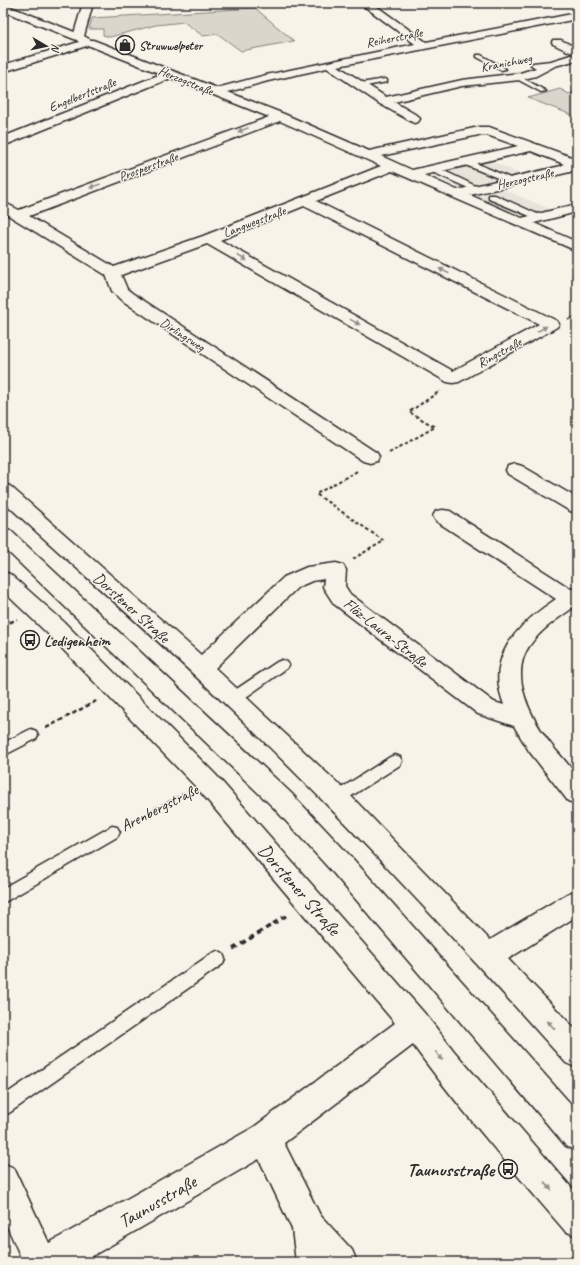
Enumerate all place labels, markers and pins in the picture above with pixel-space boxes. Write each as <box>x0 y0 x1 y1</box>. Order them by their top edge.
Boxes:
shop icon: Struwwelpeter <box>114 34 136 56</box>
place label: Struwwelpeter <box>139 38 203 54</box>
bus stop icon: Ledigenheim <box>19 629 41 651</box>
place label: Ledigenheim <box>44 631 111 651</box>
place label: Taunusstraße <box>407 1158 496 1182</box>
bus stop icon: Taunusstraße <box>497 1158 519 1180</box>

